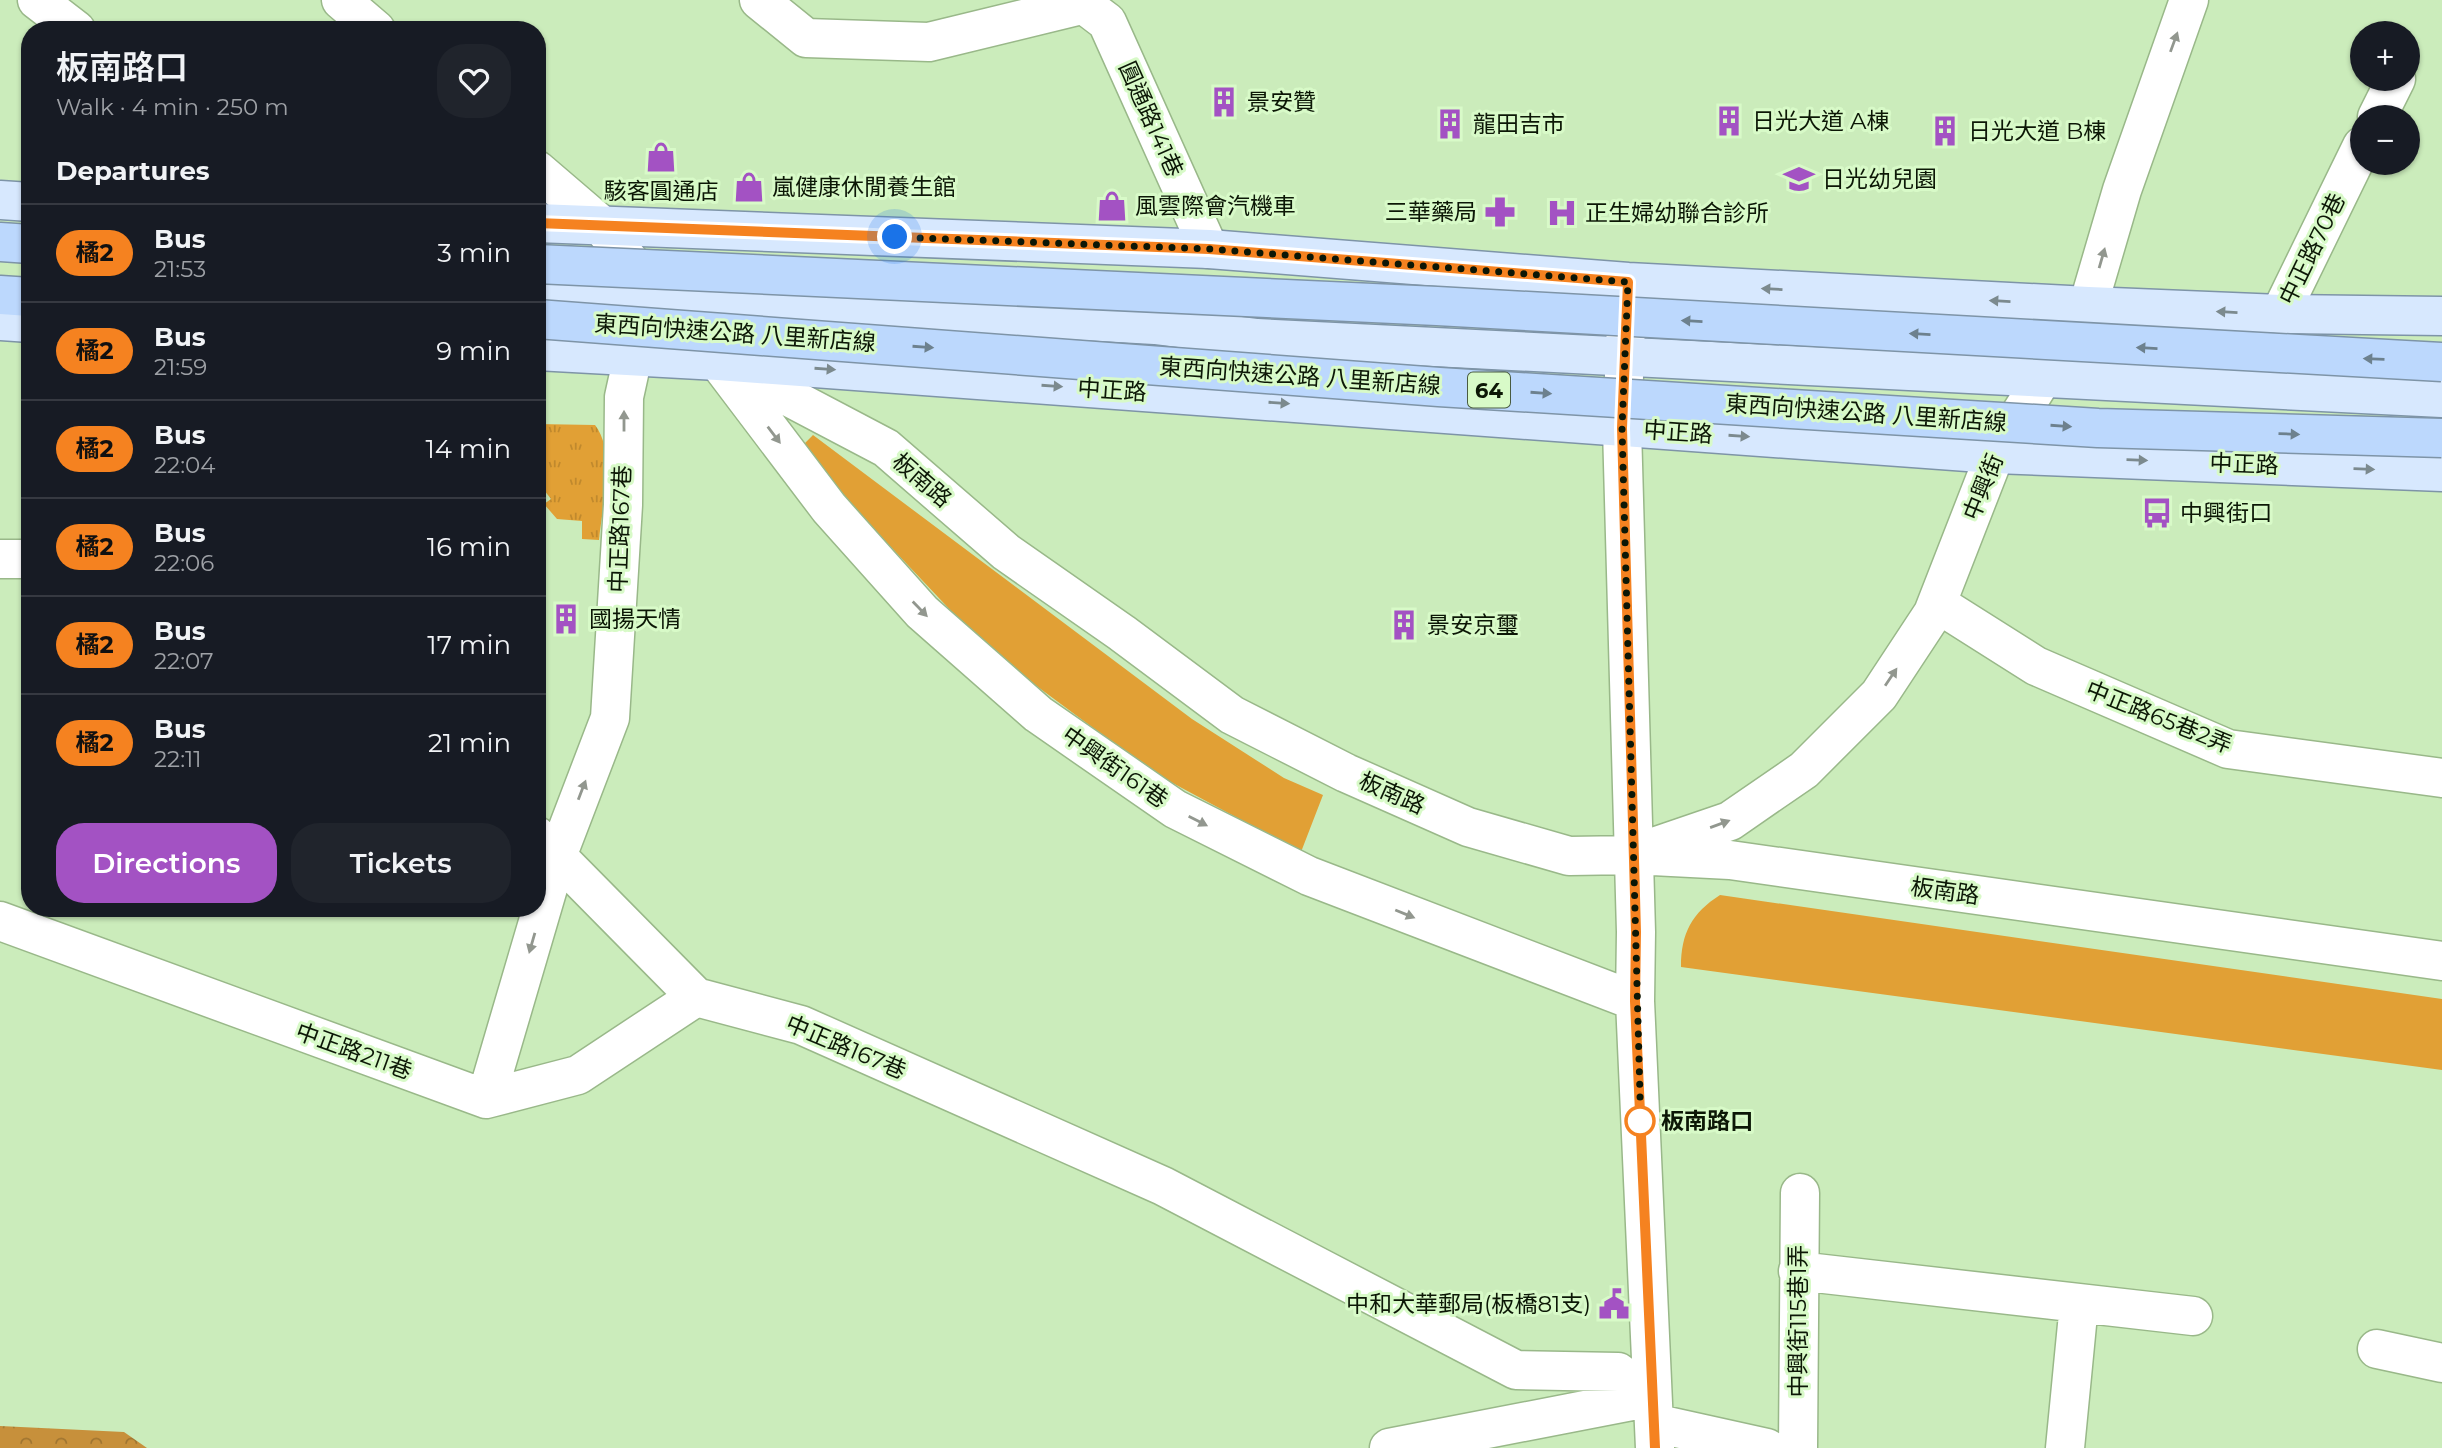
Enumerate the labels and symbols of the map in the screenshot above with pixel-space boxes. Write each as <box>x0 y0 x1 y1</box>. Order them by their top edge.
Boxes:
one-way arrow <box>2169 32 2180 53</box>
street label: 圓通路141巷 <box>1113 57 1189 181</box>
building icon: 景安贊 <box>1207 85 1241 119</box>
place label: 景安贊 <box>1247 88 1316 116</box>
building icon: 日光大道 A棟 <box>1712 104 1746 138</box>
building icon: 龍田吉市 <box>1433 107 1467 141</box>
place label: 日光大道 A棟 <box>1752 107 1890 135</box>
place label: 龍田吉市 <box>1473 110 1565 138</box>
building icon: 日光大道 B棟 <box>1928 114 1962 148</box>
place label: 日光大道 B棟 <box>1968 117 2106 145</box>
shop icon: 駭客圓通店 <box>644 140 678 174</box>
school or university icon: 日光幼兒園 <box>1782 162 1816 196</box>
place label: 日光幼兒園 <box>1822 165 1937 193</box>
shop icon: 嵐健康休閒養生館 <box>732 170 766 204</box>
place label: 嵐健康休閒養生館 <box>772 173 956 201</box>
place label: 駭客圓通店 <box>604 177 719 205</box>
shop icon: 風雲際會汽機車 <box>1095 189 1129 223</box>
street label: 中正路70巷 <box>2273 189 2351 309</box>
place label: 風雲際會汽機車 <box>1135 192 1296 220</box>
pharmacy icon: 三華藥局 <box>1483 195 1517 229</box>
hospital icon: 正生婦幼聯合診所 <box>1545 196 1579 230</box>
place label: 三華藥局 <box>1385 198 1477 226</box>
place label: 正生婦幼聯合診所 <box>1585 199 1769 227</box>
your location <box>877 219 912 254</box>
one-way arrow <box>2097 247 2108 269</box>
one-way arrow <box>1761 284 1783 295</box>
one-way arrow <box>1988 295 2010 306</box>
one-way arrow <box>2216 306 2238 317</box>
street label: 東西向快速公路 八里新店線 <box>593 309 877 357</box>
one-way arrow <box>1681 316 1703 327</box>
one-way arrow <box>1908 329 1930 340</box>
one-way arrow <box>912 342 934 353</box>
one-way arrow <box>2135 342 2157 353</box>
street label: 東西向快速公路 八里新店線 <box>1158 352 1442 400</box>
one-way arrow <box>2363 354 2385 365</box>
one-way arrow <box>815 364 837 375</box>
road number: 64 <box>1468 372 1510 408</box>
street label: 中正路 <box>1077 374 1147 406</box>
one-way arrow <box>1042 381 1064 392</box>
one-way arrow <box>1530 388 1552 399</box>
street label: 東西向快速公路 八里新店線 <box>1724 389 2008 437</box>
one-way arrow <box>1268 398 1290 409</box>
one-way arrow <box>618 410 630 432</box>
street label: 中正路 <box>1643 416 1713 448</box>
one-way arrow <box>2050 420 2072 431</box>
one-way arrow <box>766 426 780 444</box>
one-way arrow <box>2278 428 2300 439</box>
one-way arrow <box>1728 431 1750 442</box>
street label: 板南路 <box>887 447 957 513</box>
street label: 中正路 <box>2209 449 2279 479</box>
street label: 中興街 <box>1957 450 2009 524</box>
one-way arrow <box>2126 454 2148 465</box>
one-way arrow <box>2354 464 2376 475</box>
street label: 中正路167巷 <box>604 465 636 593</box>
bus stop icon: 中興街口 <box>2140 496 2174 530</box>
place label: 中興街口 <box>2180 499 2272 527</box>
one-way arrow <box>912 600 928 617</box>
building icon: 國揚天情 <box>549 602 583 636</box>
place label: 國揚天情 <box>589 605 681 633</box>
building icon: 景安京璽 <box>1387 608 1421 642</box>
place label: 景安京璽 <box>1427 611 1519 639</box>
one-way arrow <box>1884 667 1897 687</box>
street label: 中正路65巷2弄 <box>2082 675 2236 759</box>
street label: 中興街161巷 <box>1057 720 1173 814</box>
street label: 板南路 <box>1355 766 1429 820</box>
one-way arrow <box>577 780 588 801</box>
one-way arrow <box>1188 815 1208 826</box>
one-way arrow <box>1710 818 1731 829</box>
street label: 板南路 <box>1909 872 1981 910</box>
one-way arrow <box>1394 909 1415 920</box>
one-way arrow <box>526 933 536 954</box>
street label: 中正路167巷 <box>782 1009 910 1085</box>
street label: 中正路211巷 <box>292 1017 416 1085</box>
marker: 板南路口 <box>1625 1106 1655 1136</box>
place label: 板南路口 <box>1661 1107 1753 1135</box>
street label: 中興街115巷1弄 <box>1784 1245 1812 1397</box>
public building icon: 中和大華郵局(板橋81支) <box>1597 1287 1631 1321</box>
place label: 中和大華郵局(板橋81支) <box>1346 1290 1591 1318</box>

